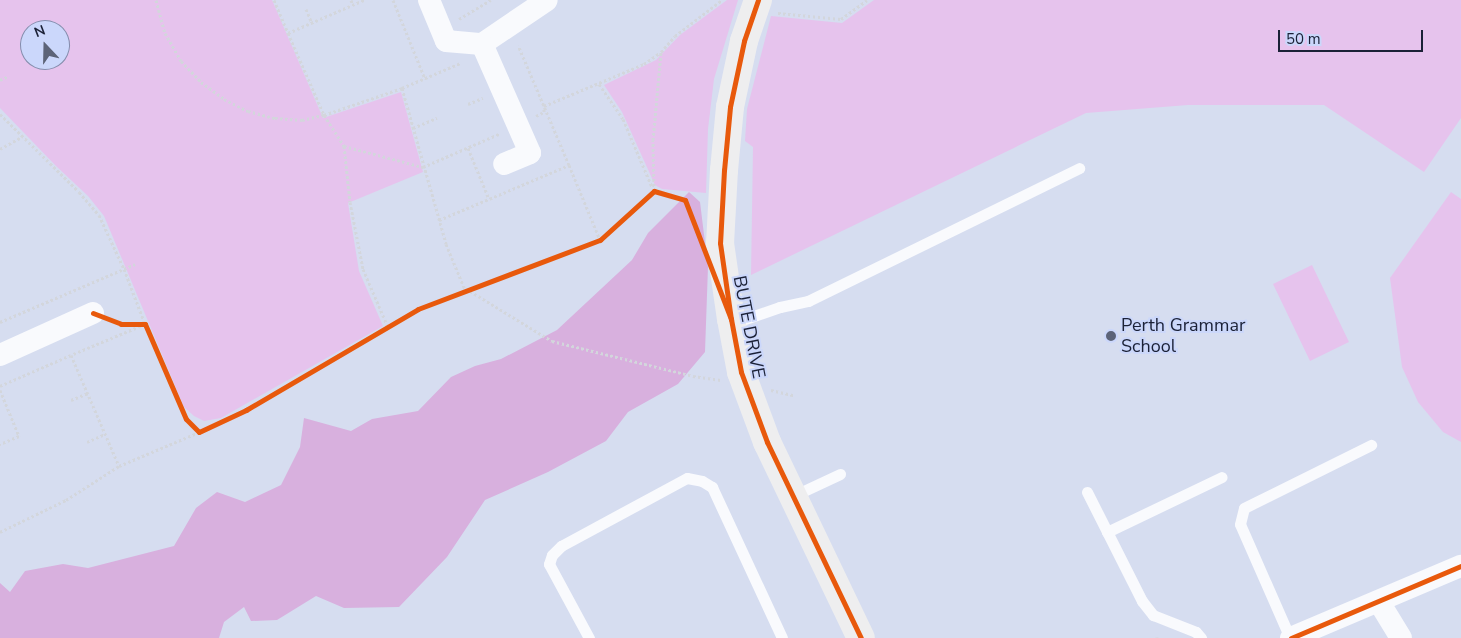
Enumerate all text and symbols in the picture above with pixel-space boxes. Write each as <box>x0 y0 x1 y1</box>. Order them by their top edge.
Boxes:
north arrow <box>20 20 70 70</box>
scale bar <box>1281 20 1426 52</box>
text: N <box>31 21 48 42</box>
text: 50 m <box>1286 29 1321 49</box>
street label: BUTE DRIVE <box>728 274 770 380</box>
place label: Perth Grammar School <box>1121 315 1245 358</box>
marker: Perth Grammar School <box>1105 330 1117 342</box>

